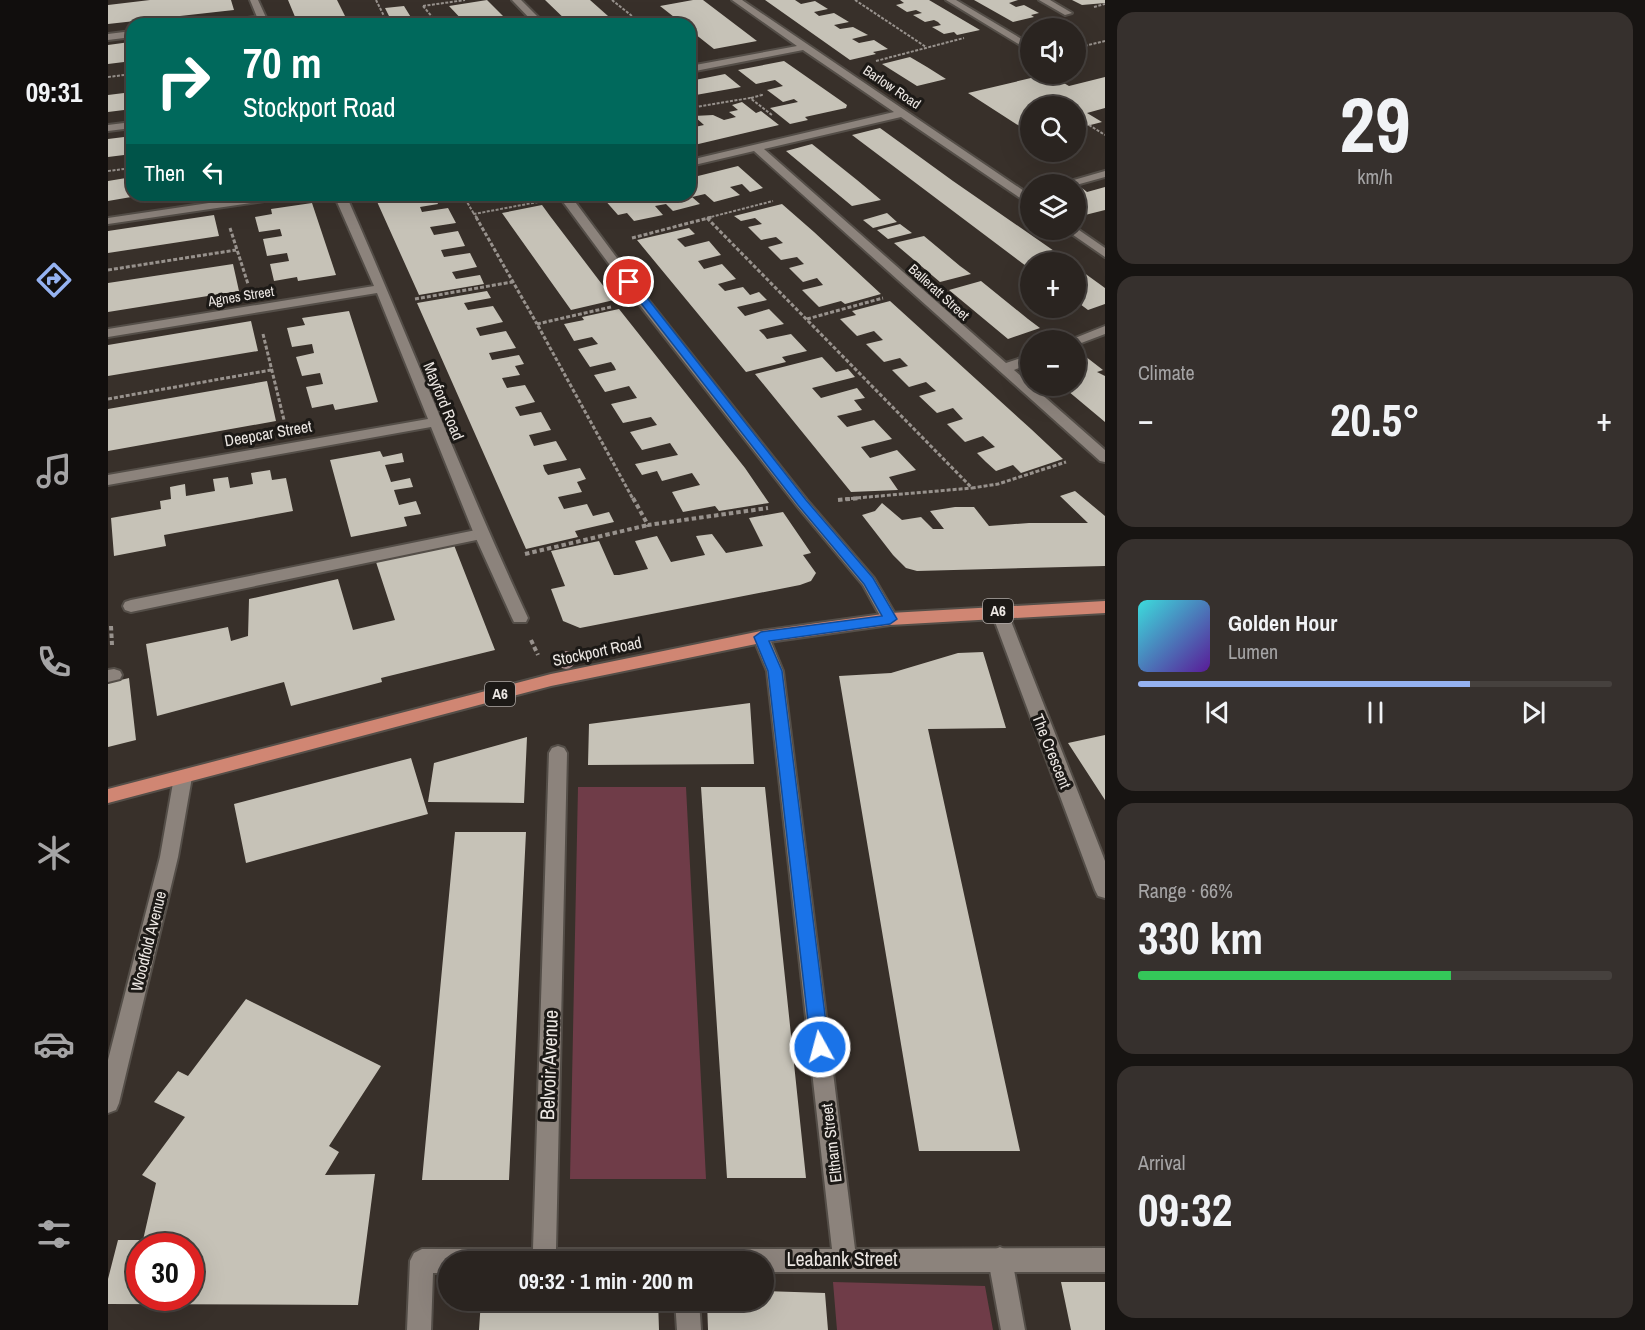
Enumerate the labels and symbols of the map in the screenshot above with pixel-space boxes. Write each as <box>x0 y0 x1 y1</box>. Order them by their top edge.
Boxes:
street label: Barlow Road <box>860 61 924 113</box>
pin <box>603 256 654 307</box>
street label: Balleratt Street <box>905 260 973 324</box>
street label: Agnes Street <box>206 282 275 310</box>
street label: Mayford Road <box>418 359 470 443</box>
street label: Deepcar Street <box>223 414 314 451</box>
road number: A6 <box>983 599 1013 623</box>
street label: Stockport Road <box>550 631 644 671</box>
road number: A6 <box>485 682 515 706</box>
street label: The Crescent <box>1027 710 1077 792</box>
street label: Woodfold Avenue <box>125 889 171 993</box>
street label: Belvoir Avenue <box>533 1010 564 1120</box>
position arrow <box>788 1015 852 1079</box>
street label: Eltham Street <box>815 1102 847 1184</box>
speed limit sign: 30 <box>126 1233 204 1311</box>
street label: Leabank Street <box>786 1245 898 1272</box>

